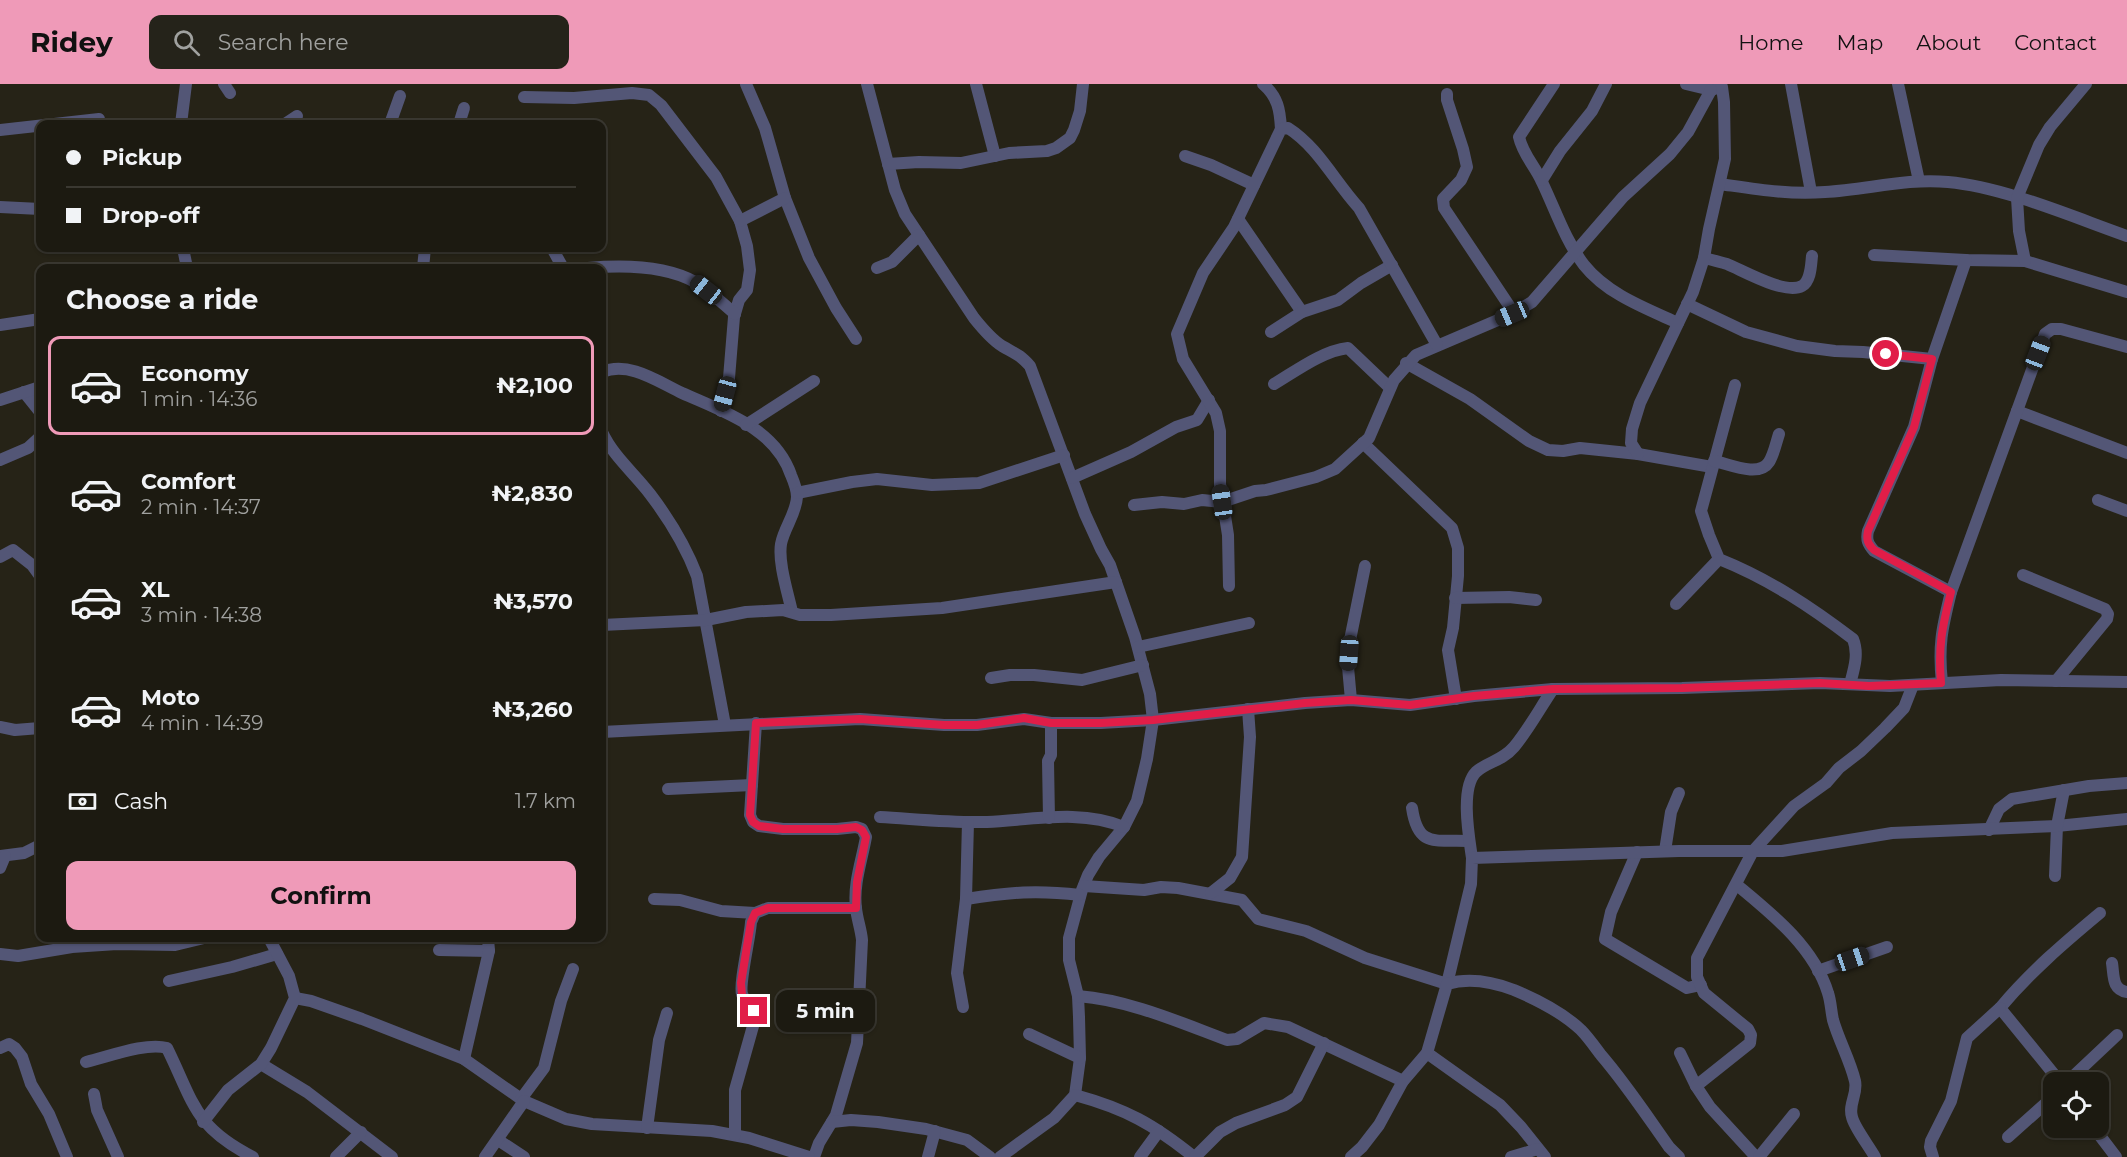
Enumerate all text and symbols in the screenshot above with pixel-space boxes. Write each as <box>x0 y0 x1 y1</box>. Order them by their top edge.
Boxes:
search box <box>149 15 569 69</box>
text: Ridey <box>30 25 113 59</box>
icon: search <box>170 26 203 59</box>
text: Search here <box>218 29 349 56</box>
text: Home <box>1738 30 1803 55</box>
text: Map <box>1836 30 1883 55</box>
text: About <box>1916 30 1981 55</box>
text: Contact <box>2014 30 2097 55</box>
text: Pickup <box>102 144 182 171</box>
text: Drop-off <box>102 202 200 229</box>
car <box>686 272 726 308</box>
text: Choose a ride <box>66 283 258 316</box>
car <box>1492 299 1532 329</box>
car <box>2023 333 2053 373</box>
route start <box>1872 340 1899 367</box>
icon: car <box>69 359 123 413</box>
text: Economy <box>141 360 249 387</box>
text: ₦2,100 <box>496 372 573 399</box>
car <box>712 374 738 414</box>
text: 1 min · 14:36 <box>141 387 257 411</box>
icon: car <box>69 467 123 521</box>
text: Comfort <box>141 468 236 495</box>
text: ₦2,830 <box>492 480 573 507</box>
car <box>1211 483 1233 521</box>
text: 2 min · 14:37 <box>141 495 261 519</box>
icon: car <box>69 575 123 629</box>
text: XL <box>141 576 170 603</box>
text: ₦3,570 <box>493 588 573 615</box>
text: 3 min · 14:38 <box>141 603 262 627</box>
car <box>1339 634 1359 672</box>
icon: car <box>69 683 123 737</box>
text: Moto <box>141 684 200 711</box>
text: ₦3,260 <box>492 696 573 723</box>
text: 4 min · 14:39 <box>141 711 263 735</box>
icon: cash <box>66 785 99 818</box>
text: Cash <box>114 788 168 815</box>
text: 1.7 km <box>515 789 576 813</box>
button: Confirm <box>66 861 576 930</box>
car <box>1832 945 1872 973</box>
callout: 5 min <box>775 990 874 1032</box>
route end <box>740 997 767 1024</box>
text: 5 min <box>796 999 855 1023</box>
map controls <box>2043 1072 2109 1138</box>
button: locate <box>2043 1072 2109 1138</box>

